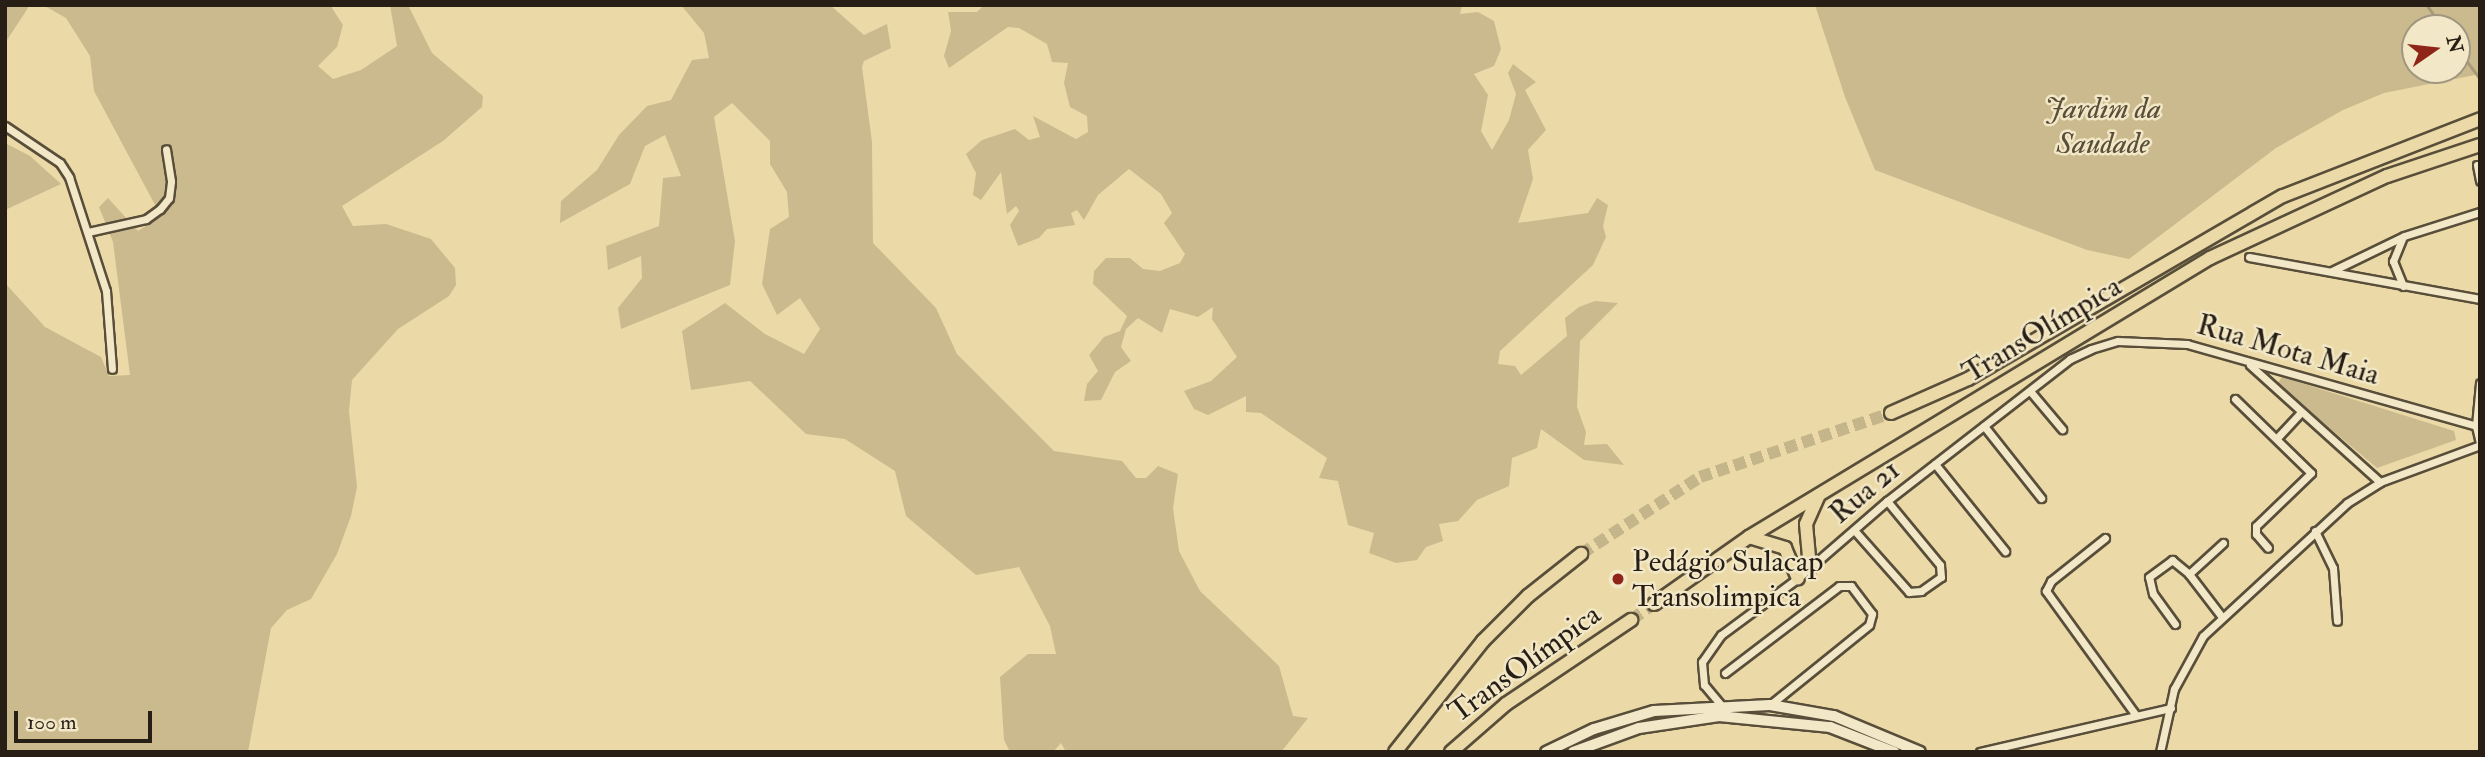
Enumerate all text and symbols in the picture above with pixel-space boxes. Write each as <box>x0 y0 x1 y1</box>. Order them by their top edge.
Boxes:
north arrow <box>2401 14 2471 84</box>
text: N <box>2441 33 2468 56</box>
park label: Jardim da Saudade <box>2045 91 2161 162</box>
street label: TransOlímpica <box>1956 269 2128 391</box>
street label: Rua Mota Maia <box>2193 307 2383 393</box>
street label: Rua 21 <box>1822 452 1908 532</box>
place label: Pedágio Sulacap Transolimpica <box>1632 544 1823 614</box>
marker: Pedágio Sulacap Transolimpica <box>1610 571 1626 587</box>
street label: TransOlímpica <box>1442 597 1608 731</box>
scale bar <box>18 698 156 742</box>
text: 100 m <box>27 709 77 736</box>

